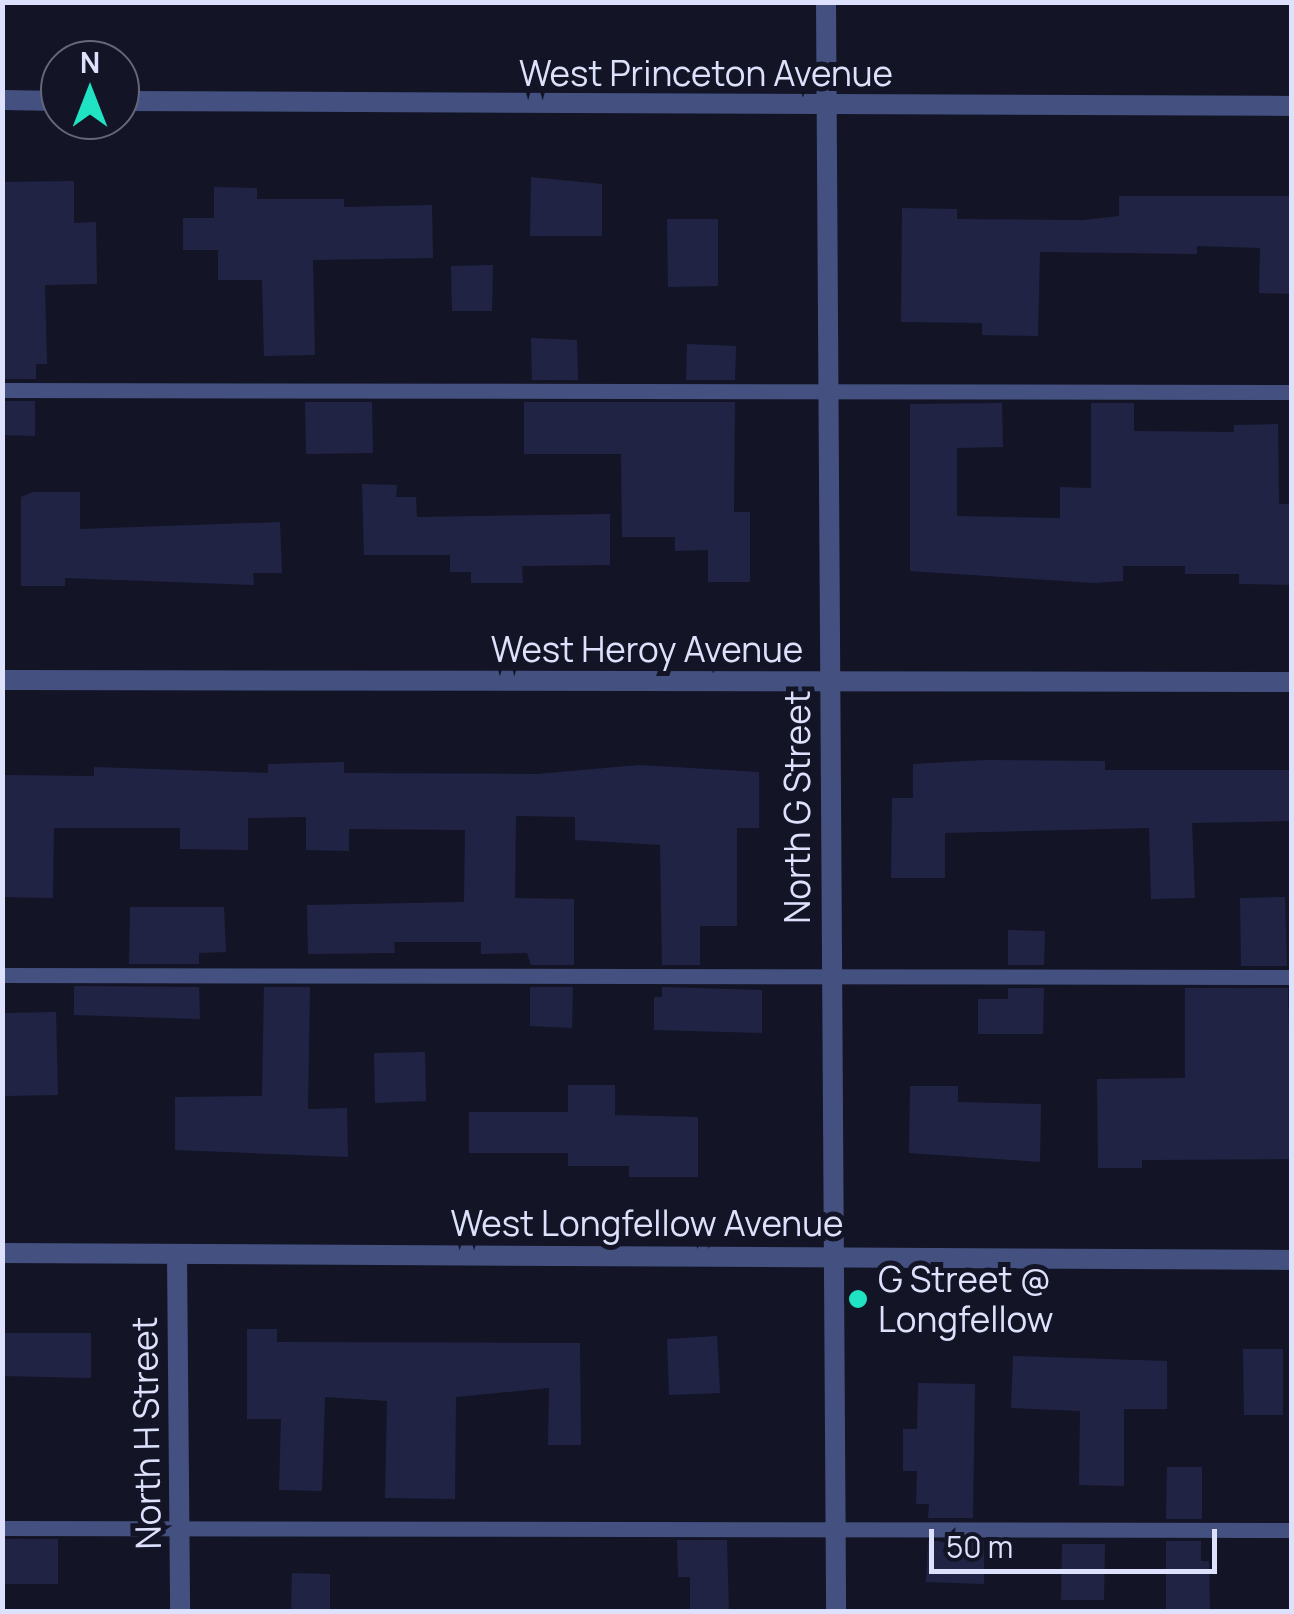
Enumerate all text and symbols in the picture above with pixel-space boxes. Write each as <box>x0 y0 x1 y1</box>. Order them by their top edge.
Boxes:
north arrow <box>40 40 140 140</box>
text: N <box>80 43 100 81</box>
street label: West Princeton Avenue <box>519 52 893 94</box>
street label: West Heroy Avenue <box>491 628 803 670</box>
street label: North G Street <box>776 690 818 924</box>
street label: West Longfellow Avenue <box>451 1202 843 1244</box>
place label: G Street @ Longfellow <box>878 1258 1053 1340</box>
marker: G Street @ Longfellow <box>847 1288 869 1310</box>
street label: North H Street <box>123 1316 169 1550</box>
scale bar <box>934 1509 1222 1571</box>
text: 50 m <box>946 1526 1013 1567</box>

